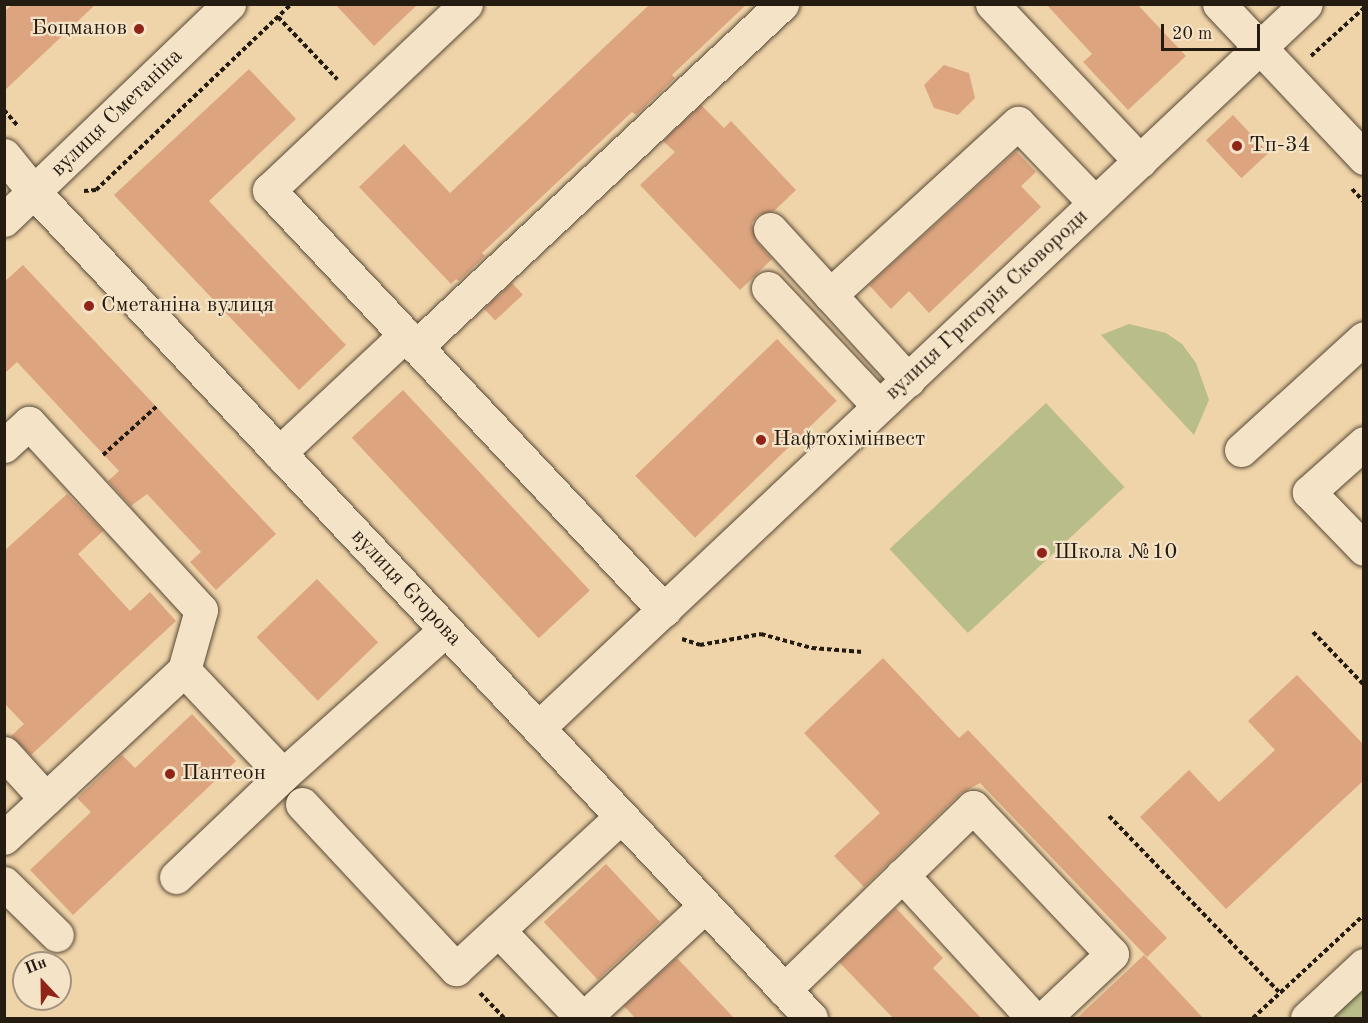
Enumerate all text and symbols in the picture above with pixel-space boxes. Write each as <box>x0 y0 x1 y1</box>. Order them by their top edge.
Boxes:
scale bar <box>1164 12 1263 50</box>
place label: Боцманов <box>31 16 127 42</box>
marker: Боцманов <box>132 22 146 36</box>
text: 20 m <box>1172 25 1212 43</box>
street label: вулиця Сметаніна <box>46 43 188 183</box>
place label: Тп-34 <box>1249 133 1310 159</box>
marker: Тп-34 <box>1230 139 1244 153</box>
street label: вулиця Григорія Сковороди <box>880 204 1094 406</box>
place label: Сметаніна вулиця <box>101 293 274 319</box>
marker: Сметаніна вулиця <box>82 299 96 313</box>
place label: Нафтохімінвест <box>773 427 925 453</box>
marker: Нафтохімінвест <box>754 433 768 447</box>
street label: вулиця Єгорова <box>345 524 467 652</box>
place label: Школа №10 <box>1054 540 1177 566</box>
marker: Школа №10 <box>1035 546 1049 560</box>
place label: Пантеон <box>182 761 266 787</box>
marker: Пантеон <box>163 767 177 781</box>
north arrow <box>12 951 72 1011</box>
text: Пн <box>23 955 49 978</box>

